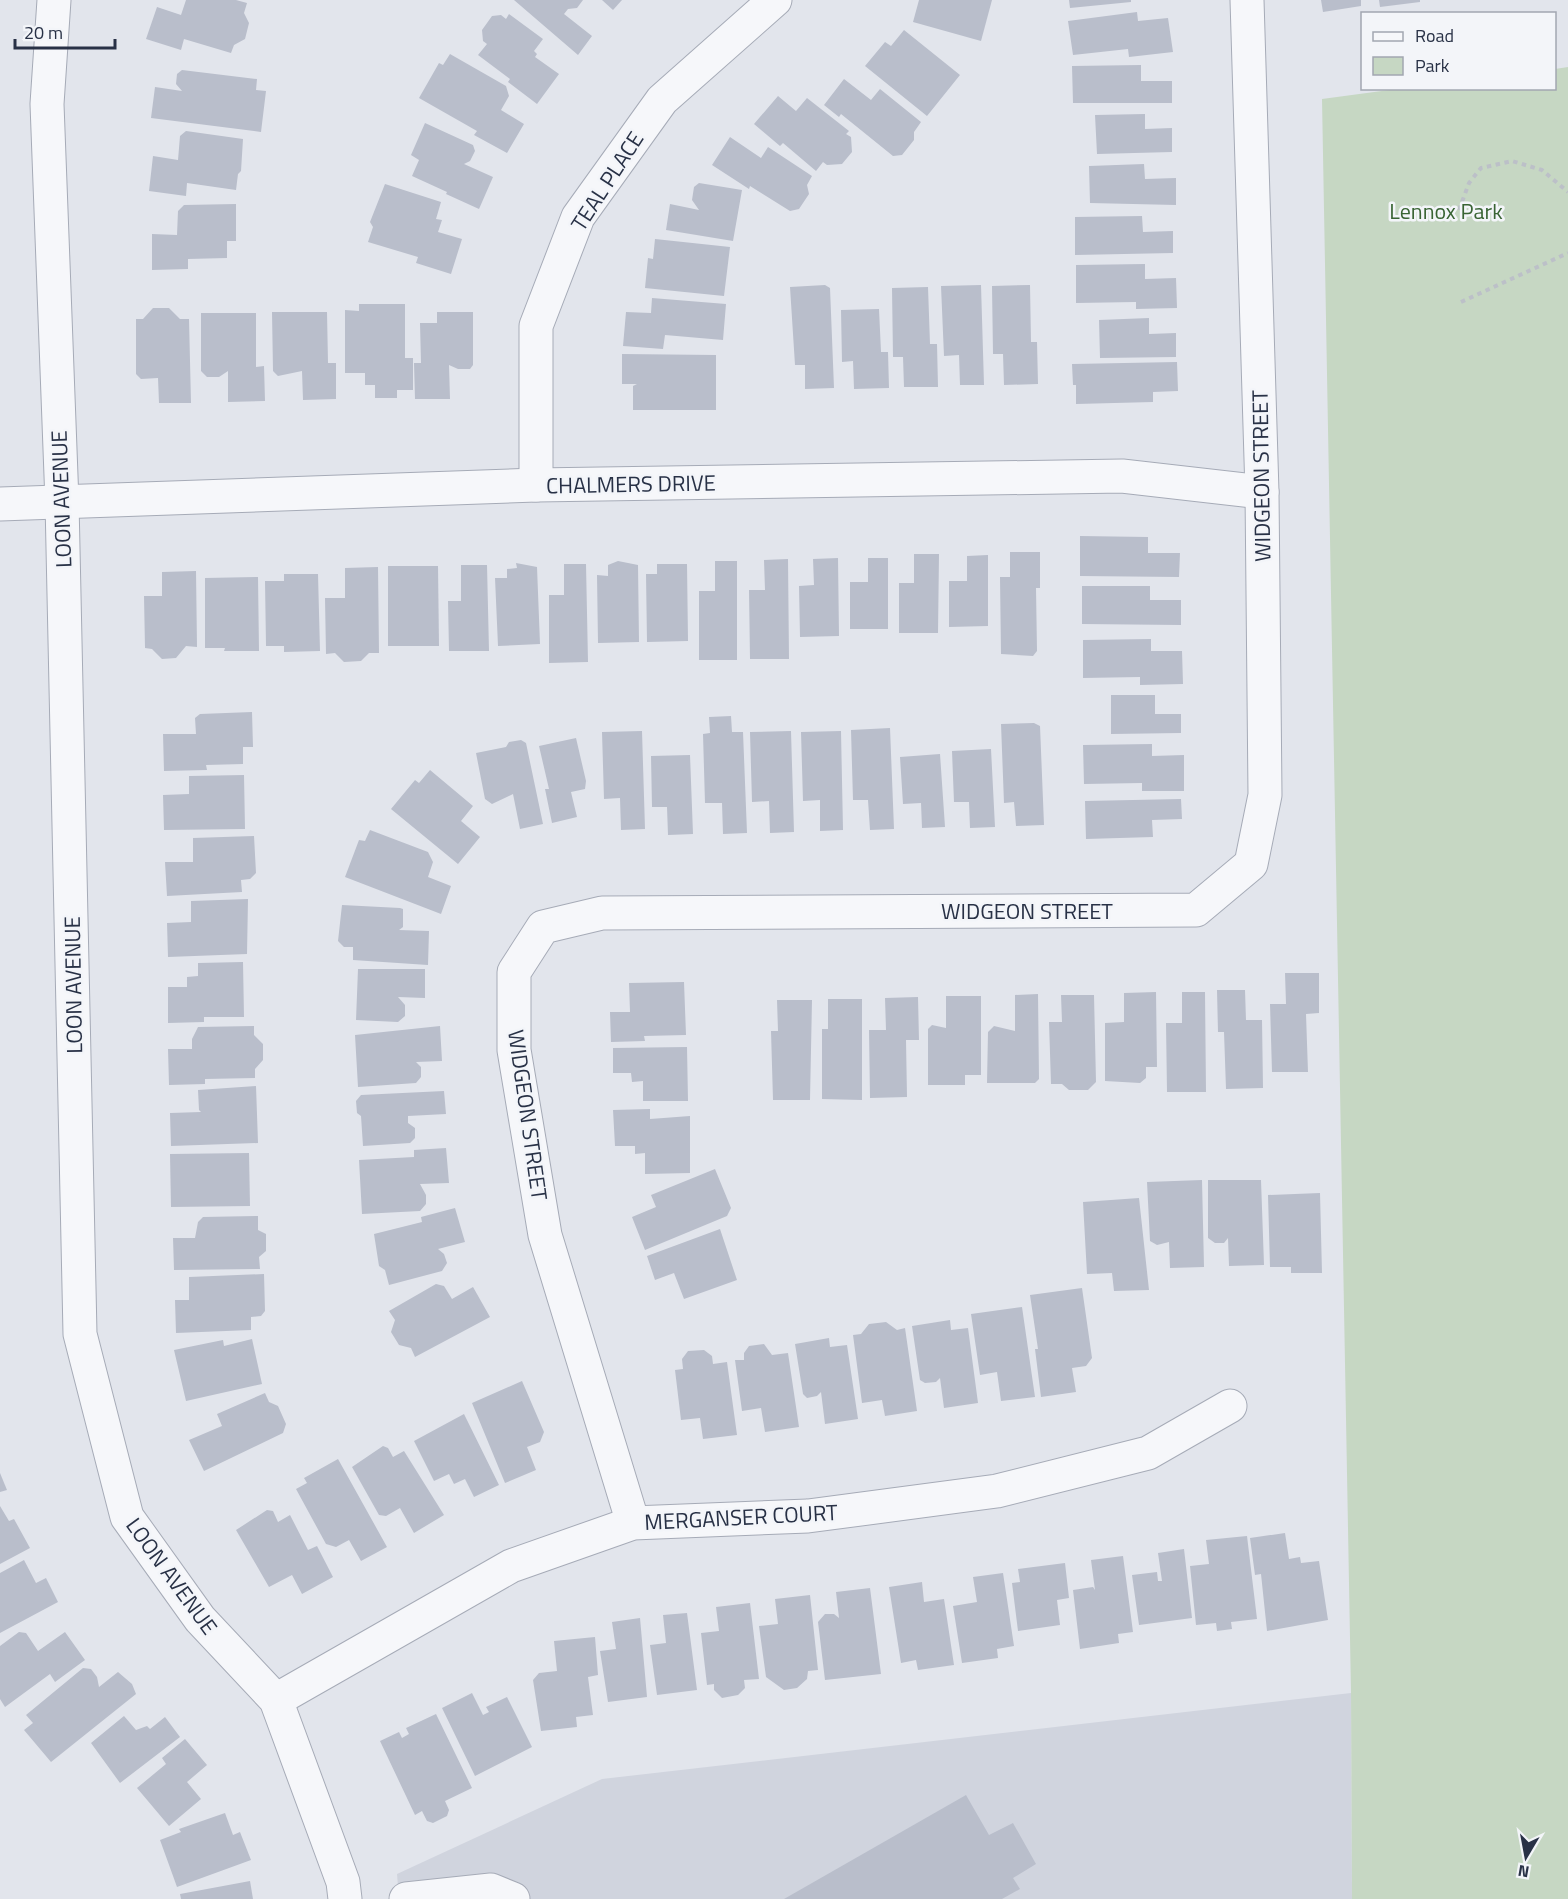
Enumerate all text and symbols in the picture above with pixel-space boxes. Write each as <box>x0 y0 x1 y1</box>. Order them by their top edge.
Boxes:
scale bar <box>15 12 116 50</box>
legend <box>1361 12 1556 90</box>
text: 20 m <box>24 19 63 46</box>
text: Road <box>1415 22 1454 49</box>
text: Park <box>1415 52 1450 79</box>
street label: TEAL PLACE <box>562 124 652 238</box>
park label: Lennox Park <box>1389 194 1503 228</box>
street label: WIDGEON STREET <box>1242 389 1279 562</box>
street label: LOON AVENUE <box>42 430 80 568</box>
street label: CHALMERS DRIVE <box>546 466 716 502</box>
street label: WIDGEON STREET <box>941 894 1113 928</box>
street label: LOON AVENUE <box>55 916 91 1054</box>
street label: WIDGEON STREET <box>499 1028 557 1203</box>
street label: MERGANSER COURT <box>643 1495 839 1539</box>
street label: LOON AVENUE <box>118 1510 226 1642</box>
north arrow <box>1496 1827 1556 1887</box>
text: N <box>1516 1859 1531 1885</box>

